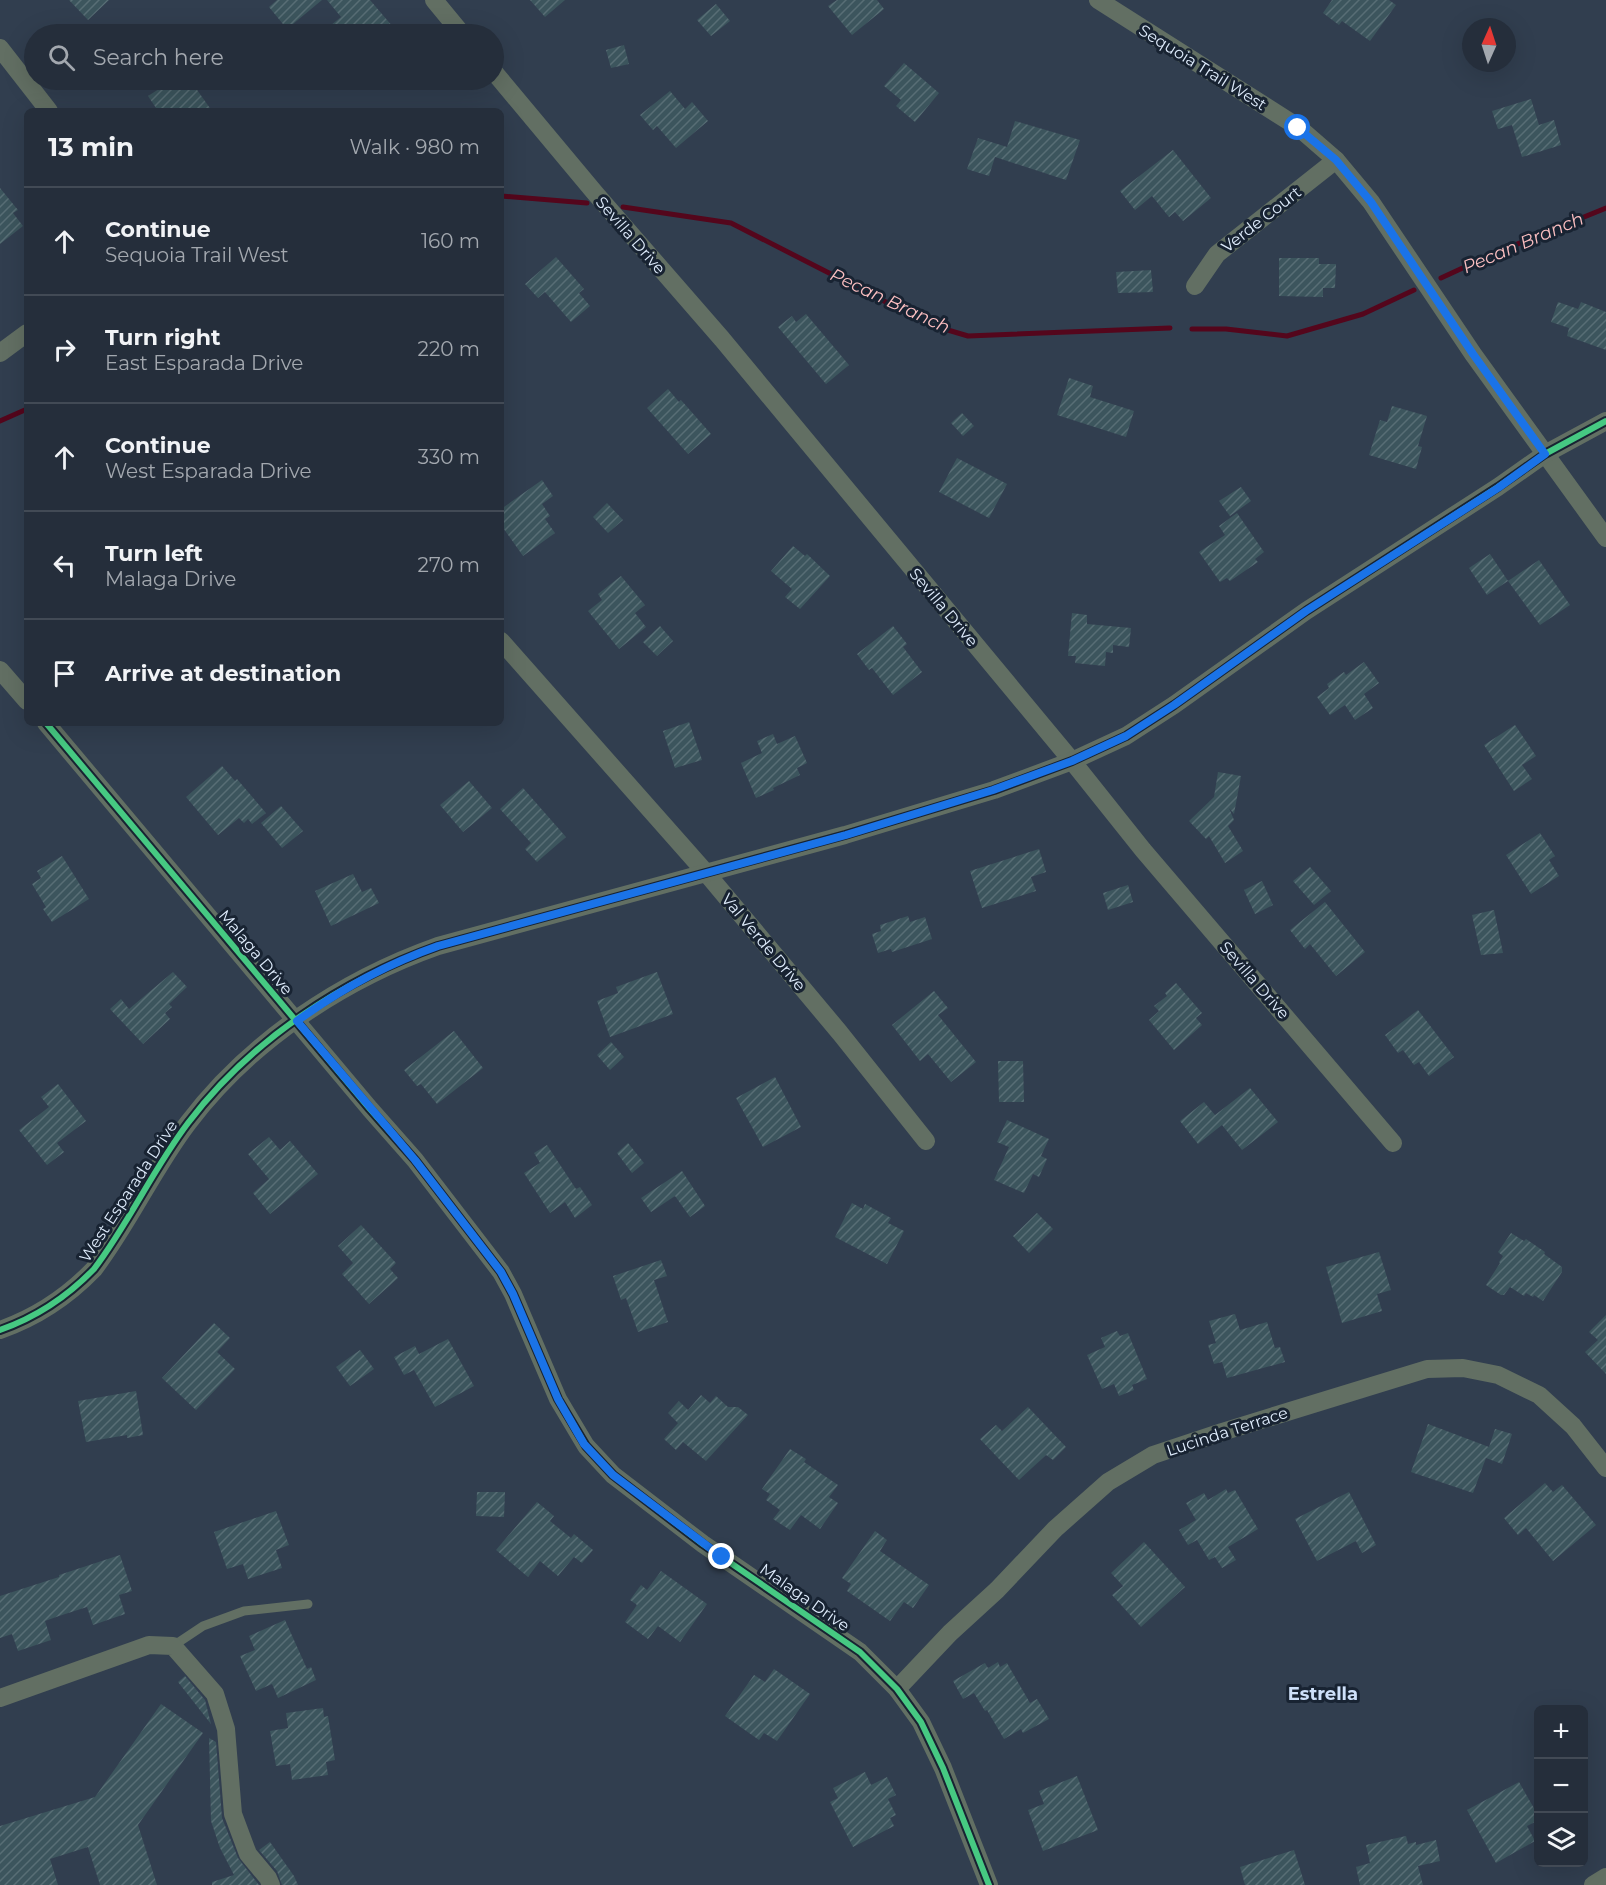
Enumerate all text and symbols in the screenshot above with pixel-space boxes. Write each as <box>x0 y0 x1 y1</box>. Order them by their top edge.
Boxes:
north arrow <box>1462 18 1516 72</box>
street label: Sequoia Trail West <box>1135 20 1270 115</box>
search box <box>24 24 504 90</box>
icon: search <box>45 41 78 74</box>
text: Search here <box>93 44 224 71</box>
route start <box>1284 114 1310 140</box>
text: 13 min <box>48 131 134 163</box>
text: Walk · 980 m <box>350 135 480 159</box>
street label: Verde Court <box>1218 182 1305 256</box>
street label: Sevilla Drive <box>592 193 669 278</box>
water label: Pecan Branch <box>1459 208 1587 278</box>
text: Continue <box>105 216 211 243</box>
icon: ahead <box>48 225 81 258</box>
text: 160 m <box>421 229 480 253</box>
text: Sequoia Trail West <box>105 243 289 267</box>
water label: Pecan Branch <box>827 264 953 338</box>
text: Turn right <box>105 324 220 351</box>
icon: right <box>48 333 81 366</box>
text: 220 m <box>418 337 480 361</box>
text: East Esparada Drive <box>105 351 303 375</box>
text: Continue <box>105 432 211 459</box>
icon: ahead <box>48 441 81 474</box>
text: 330 m <box>418 445 480 469</box>
text: West Esparada Drive <box>105 459 312 483</box>
text: Turn left <box>105 540 203 567</box>
icon: left <box>48 549 81 582</box>
text: 270 m <box>418 553 480 577</box>
street label: Sevilla Drive <box>905 564 982 650</box>
text: Malaga Drive <box>105 567 236 591</box>
icon: arrive <box>48 657 81 690</box>
text: Arrive at destination <box>105 660 341 687</box>
street label: Val Verde Drive <box>717 890 810 995</box>
street label: Malaga Drive <box>215 906 297 999</box>
street label: Sevilla Drive <box>1216 938 1293 1023</box>
street label: West Esparada Drive <box>75 1117 181 1266</box>
street label: Lucinda Terrace <box>1164 1403 1290 1460</box>
route end <box>708 1543 734 1569</box>
street label: Malaga Drive <box>756 1560 853 1635</box>
district label: Estrella <box>1288 1683 1358 1705</box>
map controls <box>1534 1705 1588 1867</box>
button: + <box>1534 1705 1588 1759</box>
button: − <box>1534 1759 1588 1813</box>
button: layers <box>1534 1813 1588 1867</box>

